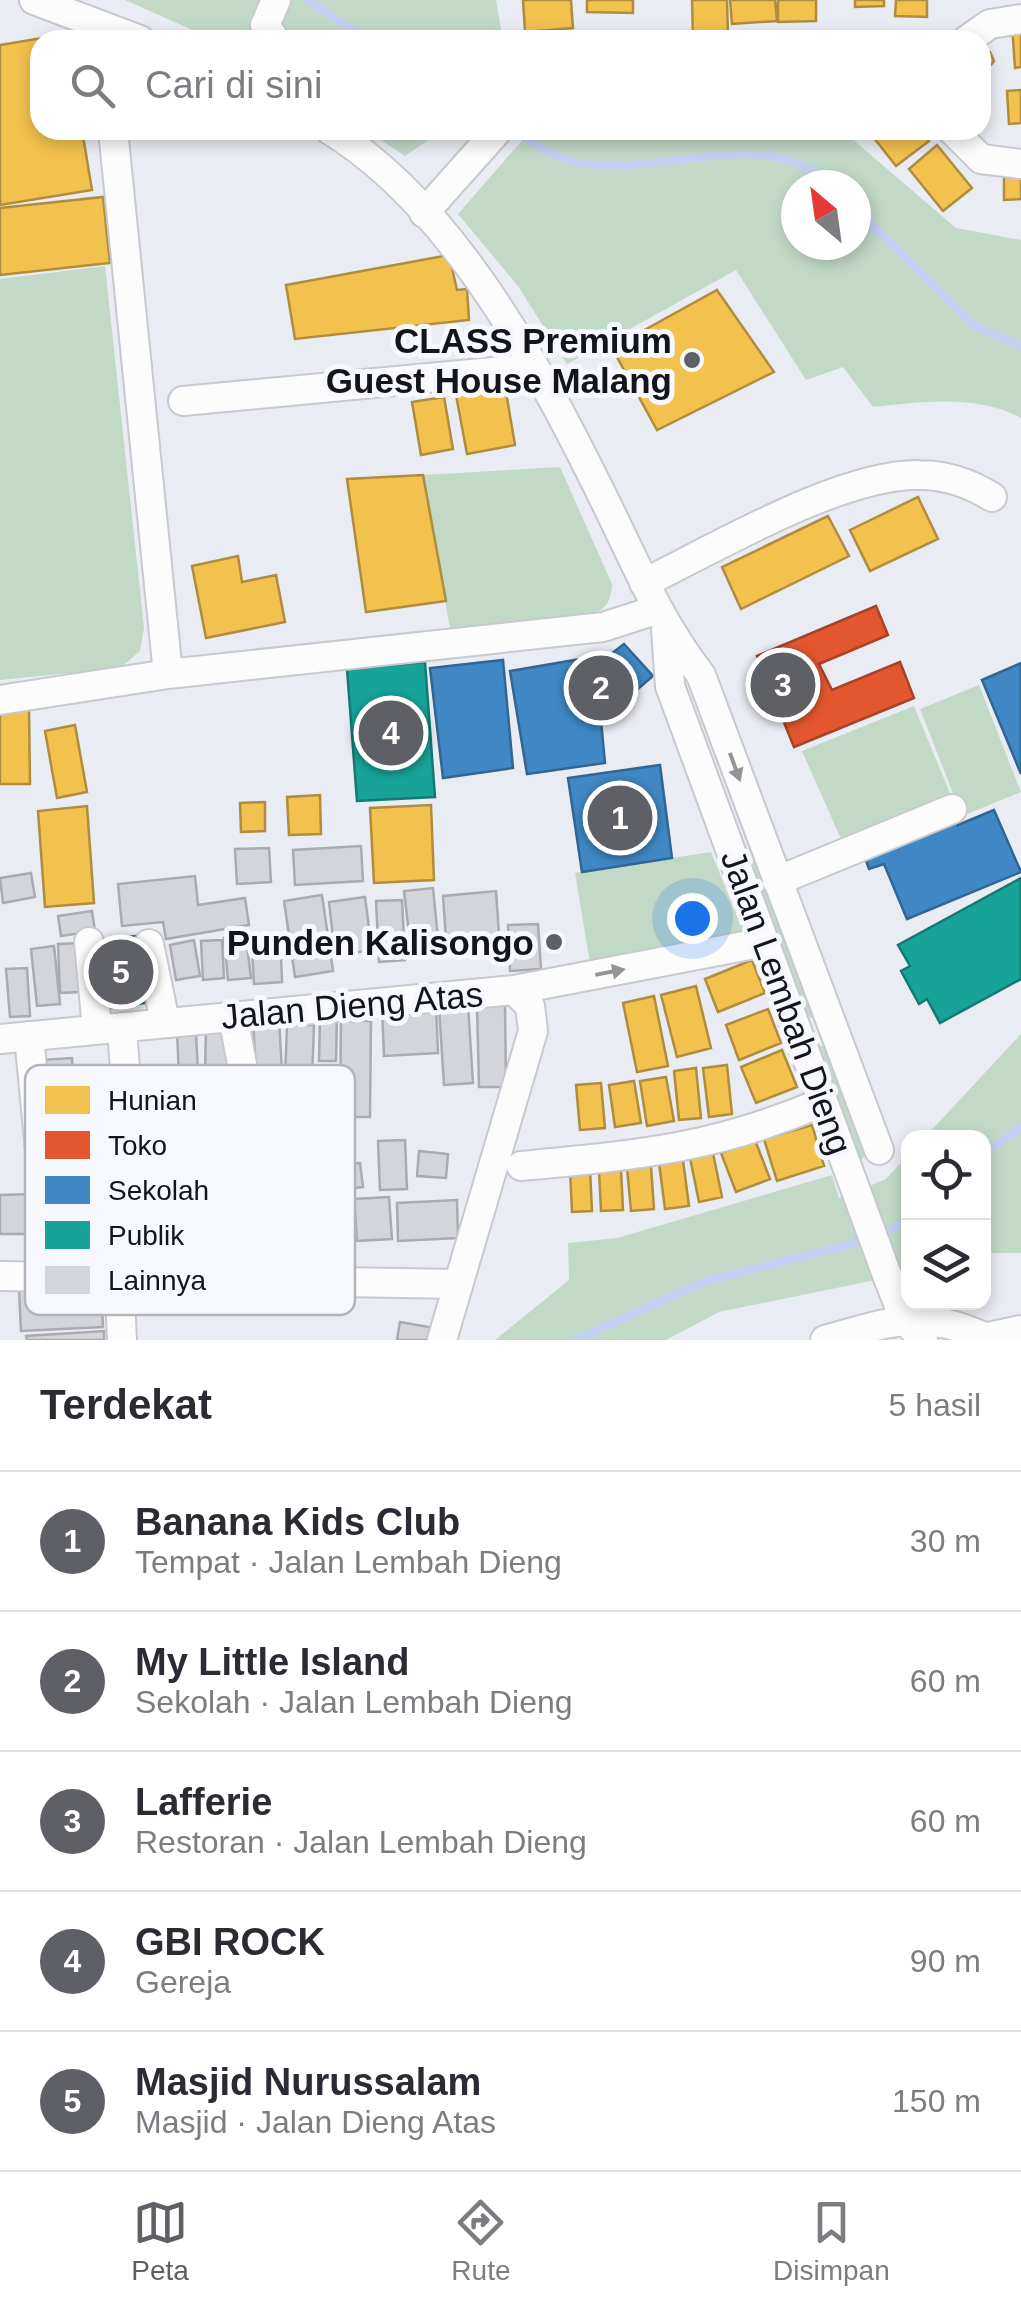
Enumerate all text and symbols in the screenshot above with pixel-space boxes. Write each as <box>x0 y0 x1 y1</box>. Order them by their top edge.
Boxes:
search box <box>30 30 991 140</box>
icon: search <box>65 58 120 113</box>
text: Cari di sini <box>145 64 322 106</box>
north arrow <box>781 170 871 260</box>
place label: CLASS Premium Guest House Malang <box>326 321 672 400</box>
marker: CLASS Premium Guest House Malang <box>681 349 703 371</box>
pin: 3 <box>750 648 816 722</box>
pin: 2 <box>568 650 634 726</box>
pin: 4 <box>358 696 424 770</box>
one-way arrow <box>728 752 743 782</box>
pin: 1 <box>588 780 652 856</box>
street label: Jalan Lembah Dieng <box>714 844 860 1160</box>
your location <box>667 893 718 944</box>
place label: Punden Kalisongo <box>227 923 534 962</box>
marker: Punden Kalisongo <box>543 931 565 953</box>
pin: 5 <box>88 934 154 1010</box>
one-way arrow <box>595 963 626 979</box>
street label: Jalan Dieng Atas <box>219 974 485 1036</box>
legend <box>25 1065 355 1315</box>
text: Hunian <box>108 1085 197 1116</box>
text: Toko <box>108 1130 167 1161</box>
map controls <box>901 1130 991 1310</box>
button: locate <box>901 1130 991 1220</box>
text: Sekolah <box>108 1175 209 1206</box>
text: Publik <box>108 1220 185 1251</box>
button: layers <box>901 1220 991 1310</box>
text: Lainnya <box>108 1265 207 1296</box>
text: Terdekat <box>40 1381 212 1428</box>
text: 5 hasil <box>889 1387 981 1423</box>
text: Banana Kids Club <box>135 1501 460 1543</box>
text: 1 <box>64 1523 81 1559</box>
text: 30 m <box>910 1523 981 1559</box>
text: Tempat · Jalan Lembah Dieng <box>135 1544 562 1580</box>
text: My Little Island <box>135 1641 409 1683</box>
text: 2 <box>64 1663 81 1699</box>
text: 60 m <box>910 1663 981 1699</box>
text: Sekolah · Jalan Lembah Dieng <box>135 1684 573 1720</box>
text: Lafferie <box>135 1781 272 1823</box>
text: 3 <box>64 1803 81 1839</box>
text: 60 m <box>910 1803 981 1839</box>
text: Restoran · Jalan Lembah Dieng <box>135 1824 587 1860</box>
text: GBI ROCK <box>135 1921 325 1963</box>
text: 4 <box>64 1943 81 1979</box>
text: 90 m <box>910 1943 981 1979</box>
text: Gereja <box>135 1964 231 2000</box>
text: Masjid Nurussalam <box>135 2061 481 2103</box>
text: 5 <box>64 2083 81 2119</box>
text: 150 m <box>892 2083 981 2119</box>
text: Masjid · Jalan Dieng Atas <box>135 2104 496 2140</box>
tab: Peta <box>131 2195 189 2287</box>
tab: Rute <box>451 2195 511 2287</box>
tab: Disimpan <box>773 2195 890 2287</box>

